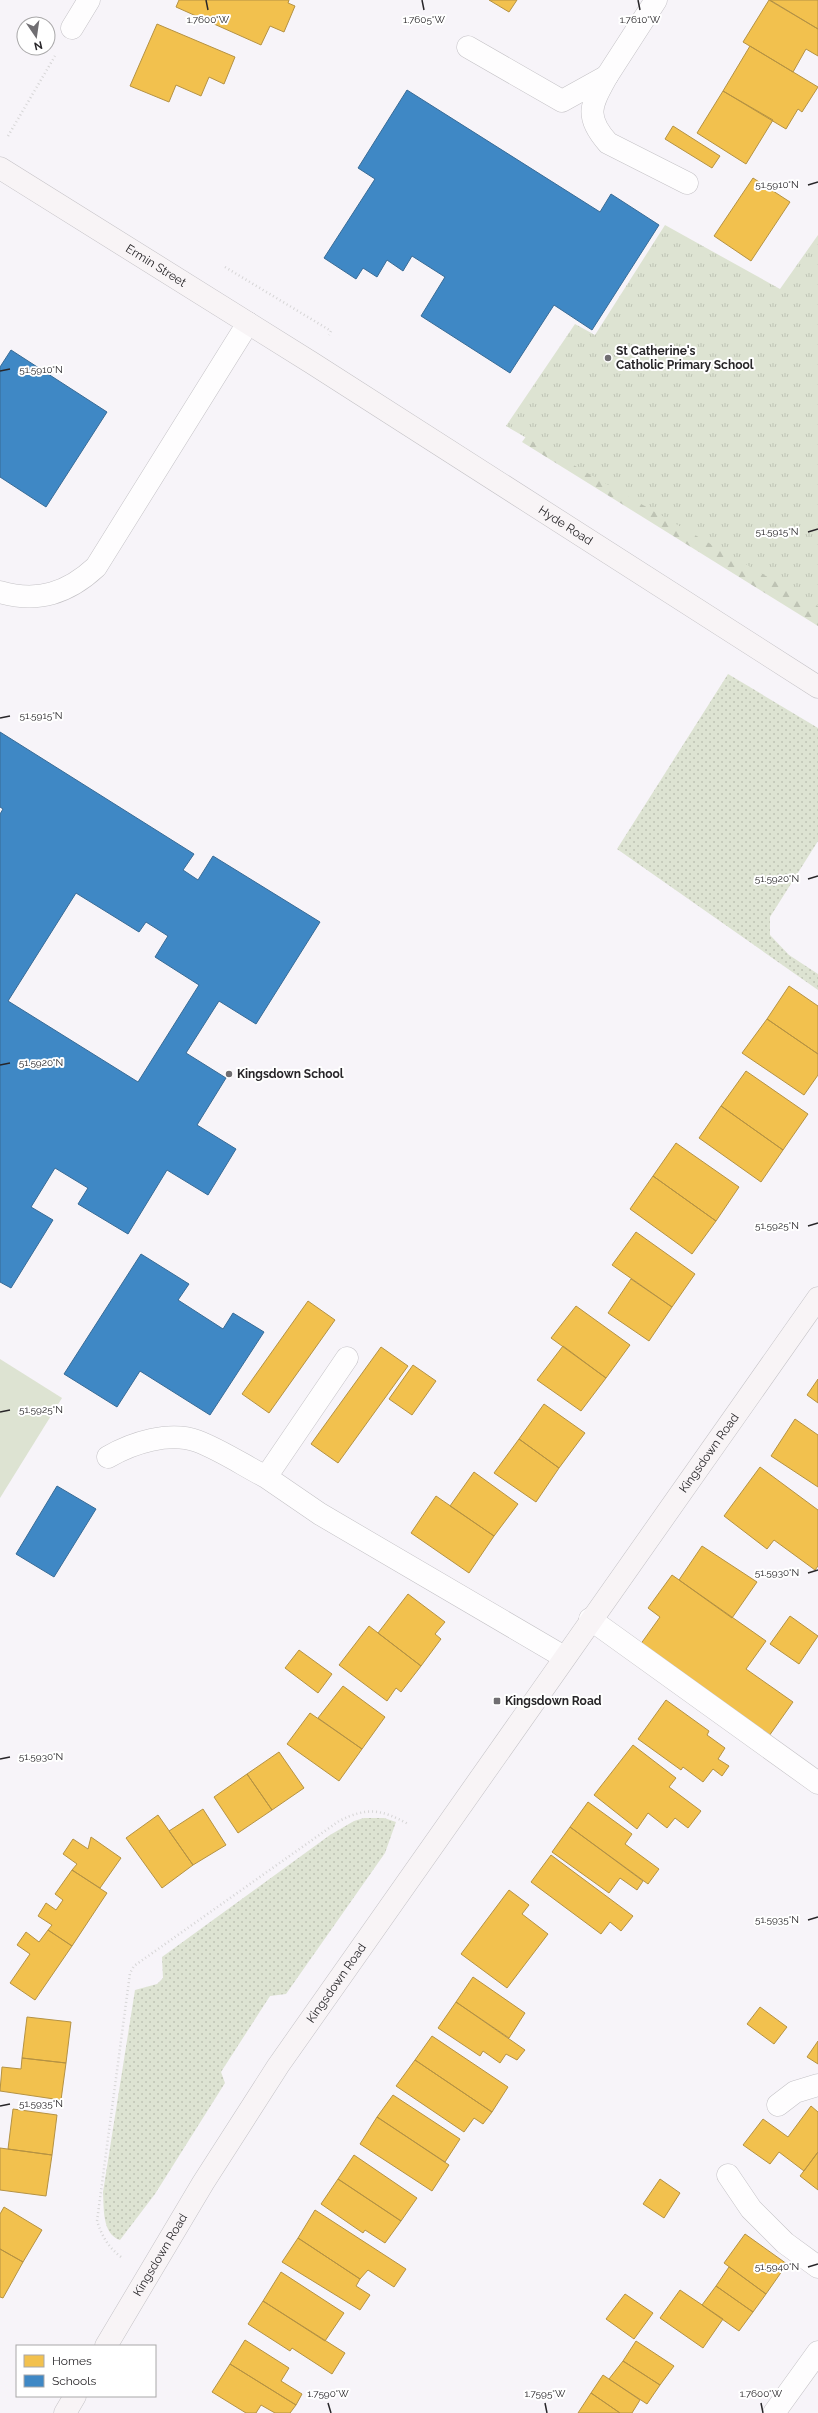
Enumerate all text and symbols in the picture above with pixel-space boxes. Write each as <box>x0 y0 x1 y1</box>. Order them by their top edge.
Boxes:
text: 1.7600°W <box>187 14 230 25</box>
text: 1.7605°W <box>403 14 446 25</box>
text: 1.7610°W <box>620 14 661 25</box>
north arrow <box>16 16 56 56</box>
text: N <box>33 38 44 53</box>
text: 51.5910°N <box>755 179 799 190</box>
street label: Ermin Street <box>123 241 189 290</box>
place label: St Catherine's Catholic Primary School <box>616 344 754 372</box>
marker: St Catherine's Catholic Primary School <box>603 353 613 363</box>
text: 51.5910°N <box>19 364 63 375</box>
street label: Hyde Road <box>536 503 595 548</box>
text: 51.5915°N <box>755 526 799 537</box>
text: 51.5915°N <box>19 710 63 721</box>
text: 51.5920°N <box>755 873 799 884</box>
text: 51.5920°N <box>19 1057 63 1068</box>
place label: Kingsdown School <box>237 1067 344 1081</box>
marker: Kingsdown School <box>224 1069 234 1079</box>
text: 51.5925°N <box>755 1220 799 1231</box>
text: 51.5925°N <box>19 1404 63 1415</box>
street label: Kingsdown Road <box>676 1411 742 1495</box>
text: 51.5930°N <box>755 1567 799 1578</box>
place label: Kingsdown Road <box>505 1694 602 1708</box>
marker: Kingsdown Road <box>492 1696 502 1706</box>
text: 51.5930°N <box>19 1751 63 1762</box>
text: 51.5935°N <box>755 1914 799 1925</box>
street label: Kingsdown Road <box>304 1941 369 2025</box>
text: 51.5935°N <box>19 2098 63 2109</box>
street label: Kingsdown Road <box>130 2211 190 2299</box>
text: 51.5940°N <box>755 2261 799 2272</box>
legend <box>16 2345 156 2397</box>
text: Homes <box>52 2354 92 2368</box>
text: Schools <box>52 2374 96 2388</box>
text: 1.7590°W <box>307 2388 349 2399</box>
text: 1.7595°W <box>525 2388 566 2399</box>
text: 1.7600°W <box>740 2388 783 2399</box>

